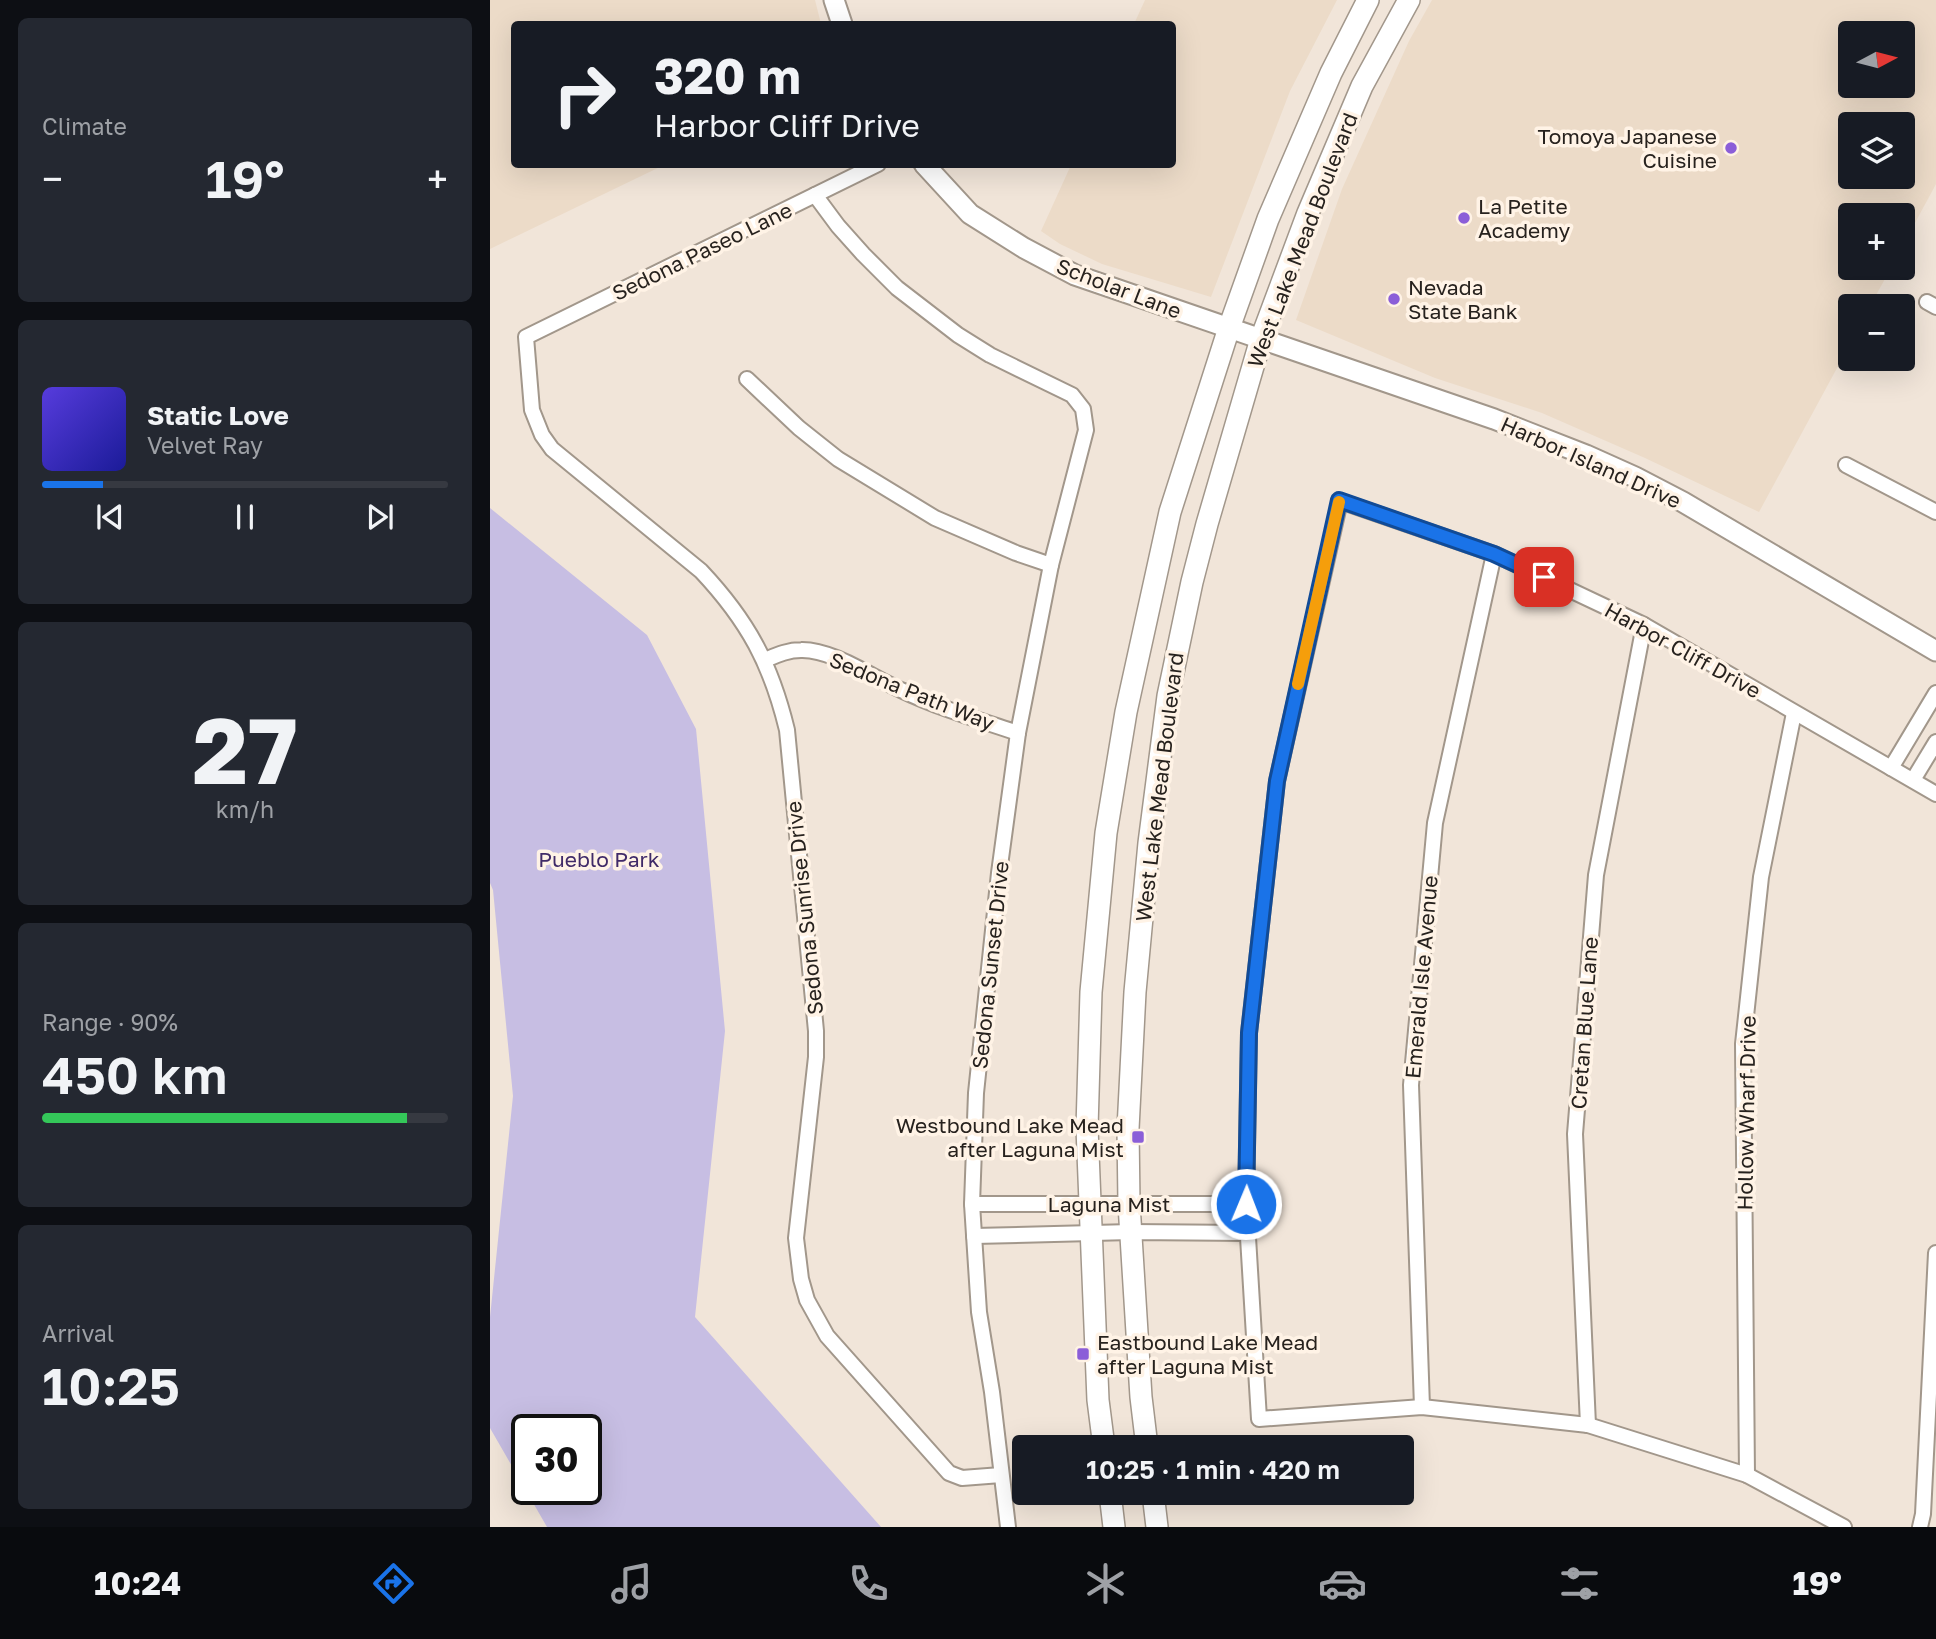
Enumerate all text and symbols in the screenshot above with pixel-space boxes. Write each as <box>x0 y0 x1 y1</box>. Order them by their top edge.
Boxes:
north arrow <box>1838 21 1914 98</box>
map controls <box>1838 21 1915 371</box>
text: 320 m <box>654 46 801 105</box>
icon: right <box>539 49 630 140</box>
text: Harbor Cliff Drive <box>654 106 920 144</box>
street label: West Lake Mead Boulevard <box>1241 109 1363 371</box>
text: Climate <box>42 112 127 140</box>
button: layers <box>1838 112 1915 189</box>
place label: Tomoya Japanese Cuisine <box>1538 123 1717 173</box>
marker: Tomoya Japanese Cuisine <box>1723 140 1739 156</box>
text: 19° <box>206 147 284 209</box>
text: − <box>42 156 63 201</box>
text: + <box>427 156 448 201</box>
place label: La Petite Academy <box>1478 193 1570 243</box>
street label: Sedona Paseo Lane <box>608 196 796 306</box>
button: + <box>1838 203 1915 280</box>
marker: La Petite Academy <box>1456 210 1472 226</box>
street label: Scholar Lane <box>1053 252 1185 324</box>
place label: Nevada State Bank <box>1408 274 1518 324</box>
marker: Nevada State Bank <box>1386 291 1402 307</box>
button: − <box>1838 294 1915 371</box>
text: Static Love <box>147 400 289 431</box>
street label: Harbor Island Drive <box>1497 411 1685 513</box>
text: Velvet Ray <box>147 431 263 459</box>
icon: previous <box>91 498 129 536</box>
icon: pause <box>226 498 264 536</box>
icon: next <box>361 498 399 536</box>
pin <box>1514 547 1574 607</box>
icon: arrive <box>1525 558 1563 596</box>
street label: Harbor Cliff Drive <box>1600 596 1766 704</box>
street label: Sedona Path Way <box>826 646 998 736</box>
street label: West Lake Mead Boulevard <box>1130 651 1188 923</box>
text: 27 <box>192 695 298 804</box>
text: km/h <box>216 795 274 823</box>
street label: Sedona Sunrise Drive <box>780 800 828 1016</box>
park label: Pueblo Park <box>538 846 660 872</box>
street label: Sedona Sunset Drive <box>966 860 1014 1070</box>
street label: Emerald Isle Avenue <box>1399 874 1443 1080</box>
street label: Cretan Blue Lane <box>1565 936 1603 1110</box>
text: Range · 90% <box>42 1008 178 1036</box>
street label: Hollow Wharf Drive <box>1731 1015 1761 1211</box>
text: 450 km <box>42 1043 227 1105</box>
place label: Westbound Lake Mead after Laguna Mist <box>896 1112 1124 1162</box>
marker: Westbound Lake Mead after Laguna Mist <box>1130 1129 1146 1145</box>
position arrow <box>1209 1167 1283 1241</box>
street label: Laguna Mist <box>1048 1191 1170 1217</box>
text: Arrival <box>42 1319 114 1347</box>
place label: Eastbound Lake Mead after Laguna Mist <box>1097 1329 1318 1379</box>
marker: Eastbound Lake Mead after Laguna Mist <box>1075 1346 1091 1362</box>
text: 10:25 <box>42 1354 180 1416</box>
speed limit sign: 30 <box>511 1414 602 1505</box>
text: 10:25 · 1 min · 420 m <box>1086 1454 1340 1485</box>
icon: directions <box>369 1559 418 1608</box>
icon: music <box>607 1559 656 1608</box>
icon: phone <box>844 1559 893 1608</box>
icon: climate <box>1081 1559 1130 1608</box>
icon: car <box>1318 1559 1367 1608</box>
icon: filters <box>1555 1559 1604 1608</box>
text: 10:24 <box>94 1564 181 1602</box>
text: 19° <box>1793 1564 1842 1602</box>

